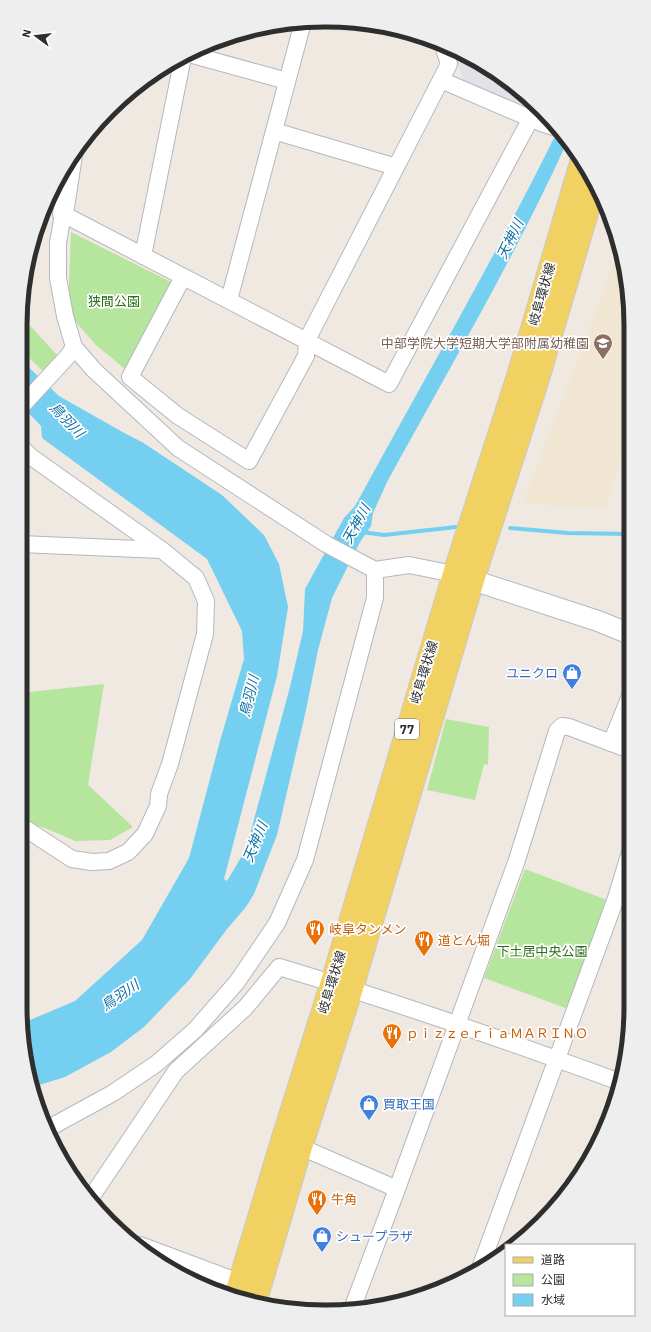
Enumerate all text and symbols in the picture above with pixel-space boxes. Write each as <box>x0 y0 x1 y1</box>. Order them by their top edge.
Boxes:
north arrow <box>16 16 56 56</box>
text: N <box>19 28 34 39</box>
water label: 天神川 <box>493 214 528 262</box>
street label: 岐阜環状線 <box>525 260 559 328</box>
park label: 狭間公園 <box>88 293 140 310</box>
school or university icon: 中部学院大学短期大学部附属幼稚園 <box>592 332 614 360</box>
place label: 中部学院大学短期大学部附属幼稚園 <box>381 335 589 352</box>
water label: 鳥羽川 <box>46 399 89 443</box>
water label: 天神川 <box>338 500 375 547</box>
street label: 岐阜環状線 <box>406 638 442 706</box>
shop icon: ユニクロ <box>561 662 583 690</box>
place label: ユニクロ <box>506 665 558 682</box>
water label: 鳥羽川 <box>235 672 263 719</box>
road number: 77 <box>395 719 419 739</box>
water label: 天神川 <box>239 817 272 865</box>
restaurant icon: 岐阜タンメン <box>304 918 326 946</box>
place label: 岐阜タンメン <box>329 921 407 938</box>
restaurant icon: 道とん堀 <box>413 929 435 957</box>
place label: 道とん堀 <box>438 932 490 949</box>
park label: 下土居中央公園 <box>496 943 588 960</box>
street label: 岐阜環状線 <box>314 948 350 1016</box>
water label: 鳥羽川 <box>98 975 144 1014</box>
restaurant icon: ｐｉｚｚｅｒｉａＭＡＲＩＮＯ <box>381 1022 403 1050</box>
place label: ｐｉｚｚｅｒｉａＭＡＲＩＮＯ <box>406 1025 588 1042</box>
shop icon: 買取王国 <box>358 1093 380 1121</box>
place label: 買取王国 <box>383 1096 435 1113</box>
restaurant icon: 牛角 <box>306 1188 328 1216</box>
place label: 牛角 <box>331 1191 357 1208</box>
shop icon: シュープラザ <box>311 1225 333 1253</box>
place label: シュープラザ <box>336 1228 413 1245</box>
legend <box>505 1244 635 1316</box>
text: 道路 <box>541 1252 565 1267</box>
text: 公園 <box>541 1272 565 1287</box>
text: 水域 <box>541 1292 565 1307</box>

